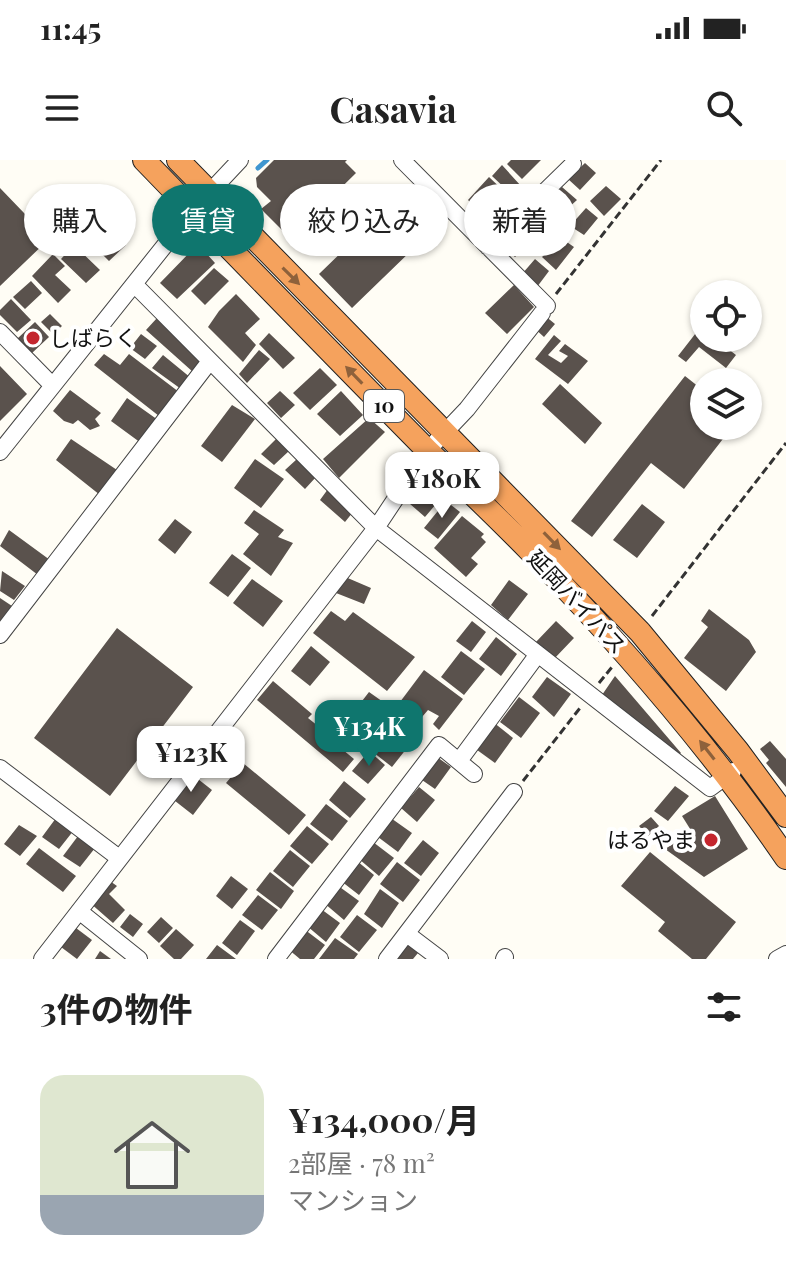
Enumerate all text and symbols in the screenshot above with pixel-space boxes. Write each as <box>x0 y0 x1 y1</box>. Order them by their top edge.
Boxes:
text: 11:45 <box>40 8 101 48</box>
text: Casavia <box>329 84 457 132</box>
icon: menu <box>40 86 84 130</box>
icon: search <box>702 86 746 130</box>
chip: 購入 <box>24 184 136 256</box>
chip: 賃貸 <box>152 184 264 256</box>
chip: 絞り込み <box>280 184 448 256</box>
chip: 新着 <box>464 184 576 256</box>
one-way arrow <box>282 266 300 285</box>
map controls <box>690 280 762 440</box>
button: locate <box>690 280 762 352</box>
place label: しばらく <box>49 322 137 352</box>
marker: しばらく <box>24 329 42 347</box>
one-way arrow <box>345 366 364 385</box>
button: layers <box>690 368 762 440</box>
road number: 10 <box>364 390 404 422</box>
pin: ¥180K <box>386 452 498 520</box>
text: ¥180K <box>403 460 481 495</box>
one-way arrow <box>542 531 560 550</box>
street label: 延岡バイパス <box>522 543 634 660</box>
pin: ¥134K <box>313 700 425 768</box>
text: ¥134K <box>333 708 405 743</box>
pin: ¥123K <box>135 726 247 794</box>
text: ¥123K <box>155 734 227 769</box>
one-way arrow <box>700 739 716 760</box>
place label: はるやま <box>607 824 695 854</box>
marker: はるやま <box>702 831 720 849</box>
text: 3件の物件 <box>40 985 193 1031</box>
icon: filters <box>702 985 746 1029</box>
text: ¥134,000/月 <box>288 1096 480 1142</box>
icon: home <box>104 1107 200 1203</box>
text: 2部屋 · 78 m² <box>288 1145 435 1180</box>
text: マンション <box>288 1182 418 1217</box>

